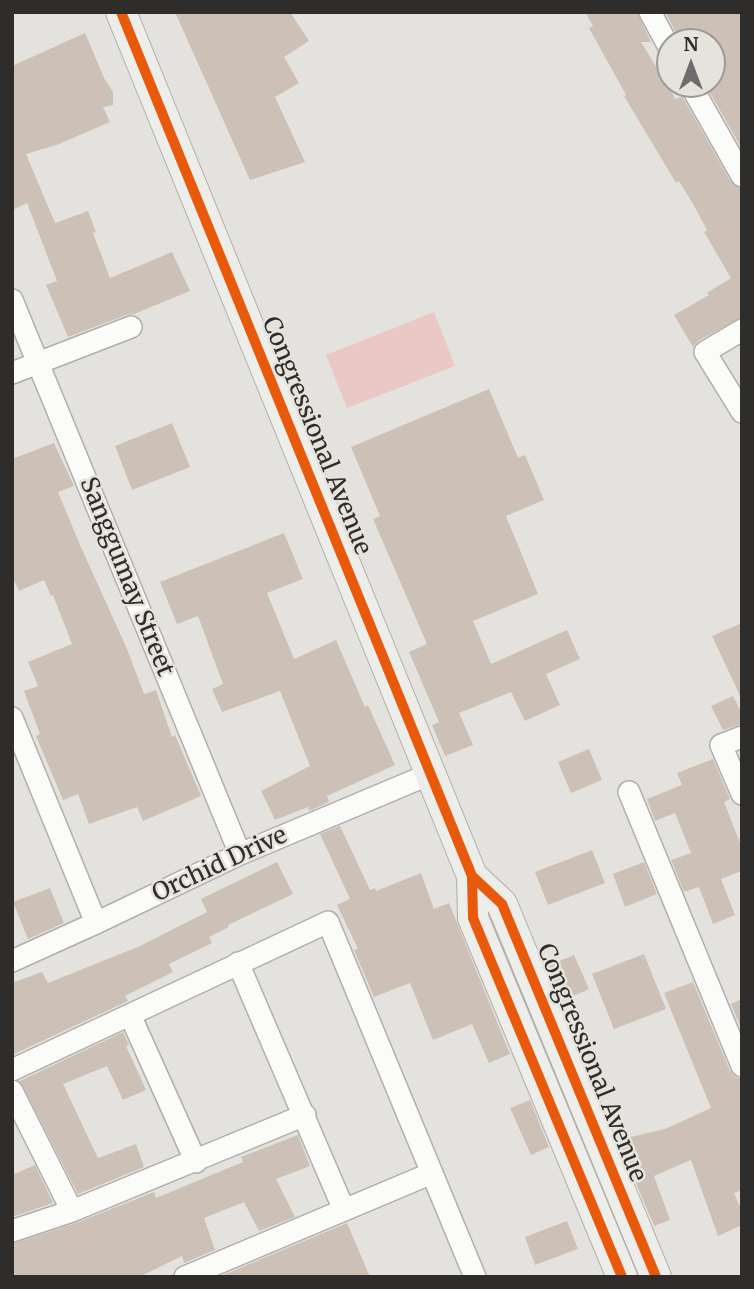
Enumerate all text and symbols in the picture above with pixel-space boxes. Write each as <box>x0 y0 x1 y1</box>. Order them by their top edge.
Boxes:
north arrow <box>656 28 726 98</box>
text: N <box>683 32 699 56</box>
street label: Congressional Avenue <box>255 313 377 559</box>
street label: Sanggumay Street <box>73 473 179 681</box>
street label: Orchid Drive <box>148 821 292 909</box>
street label: Congressional Avenue <box>530 940 652 1186</box>

